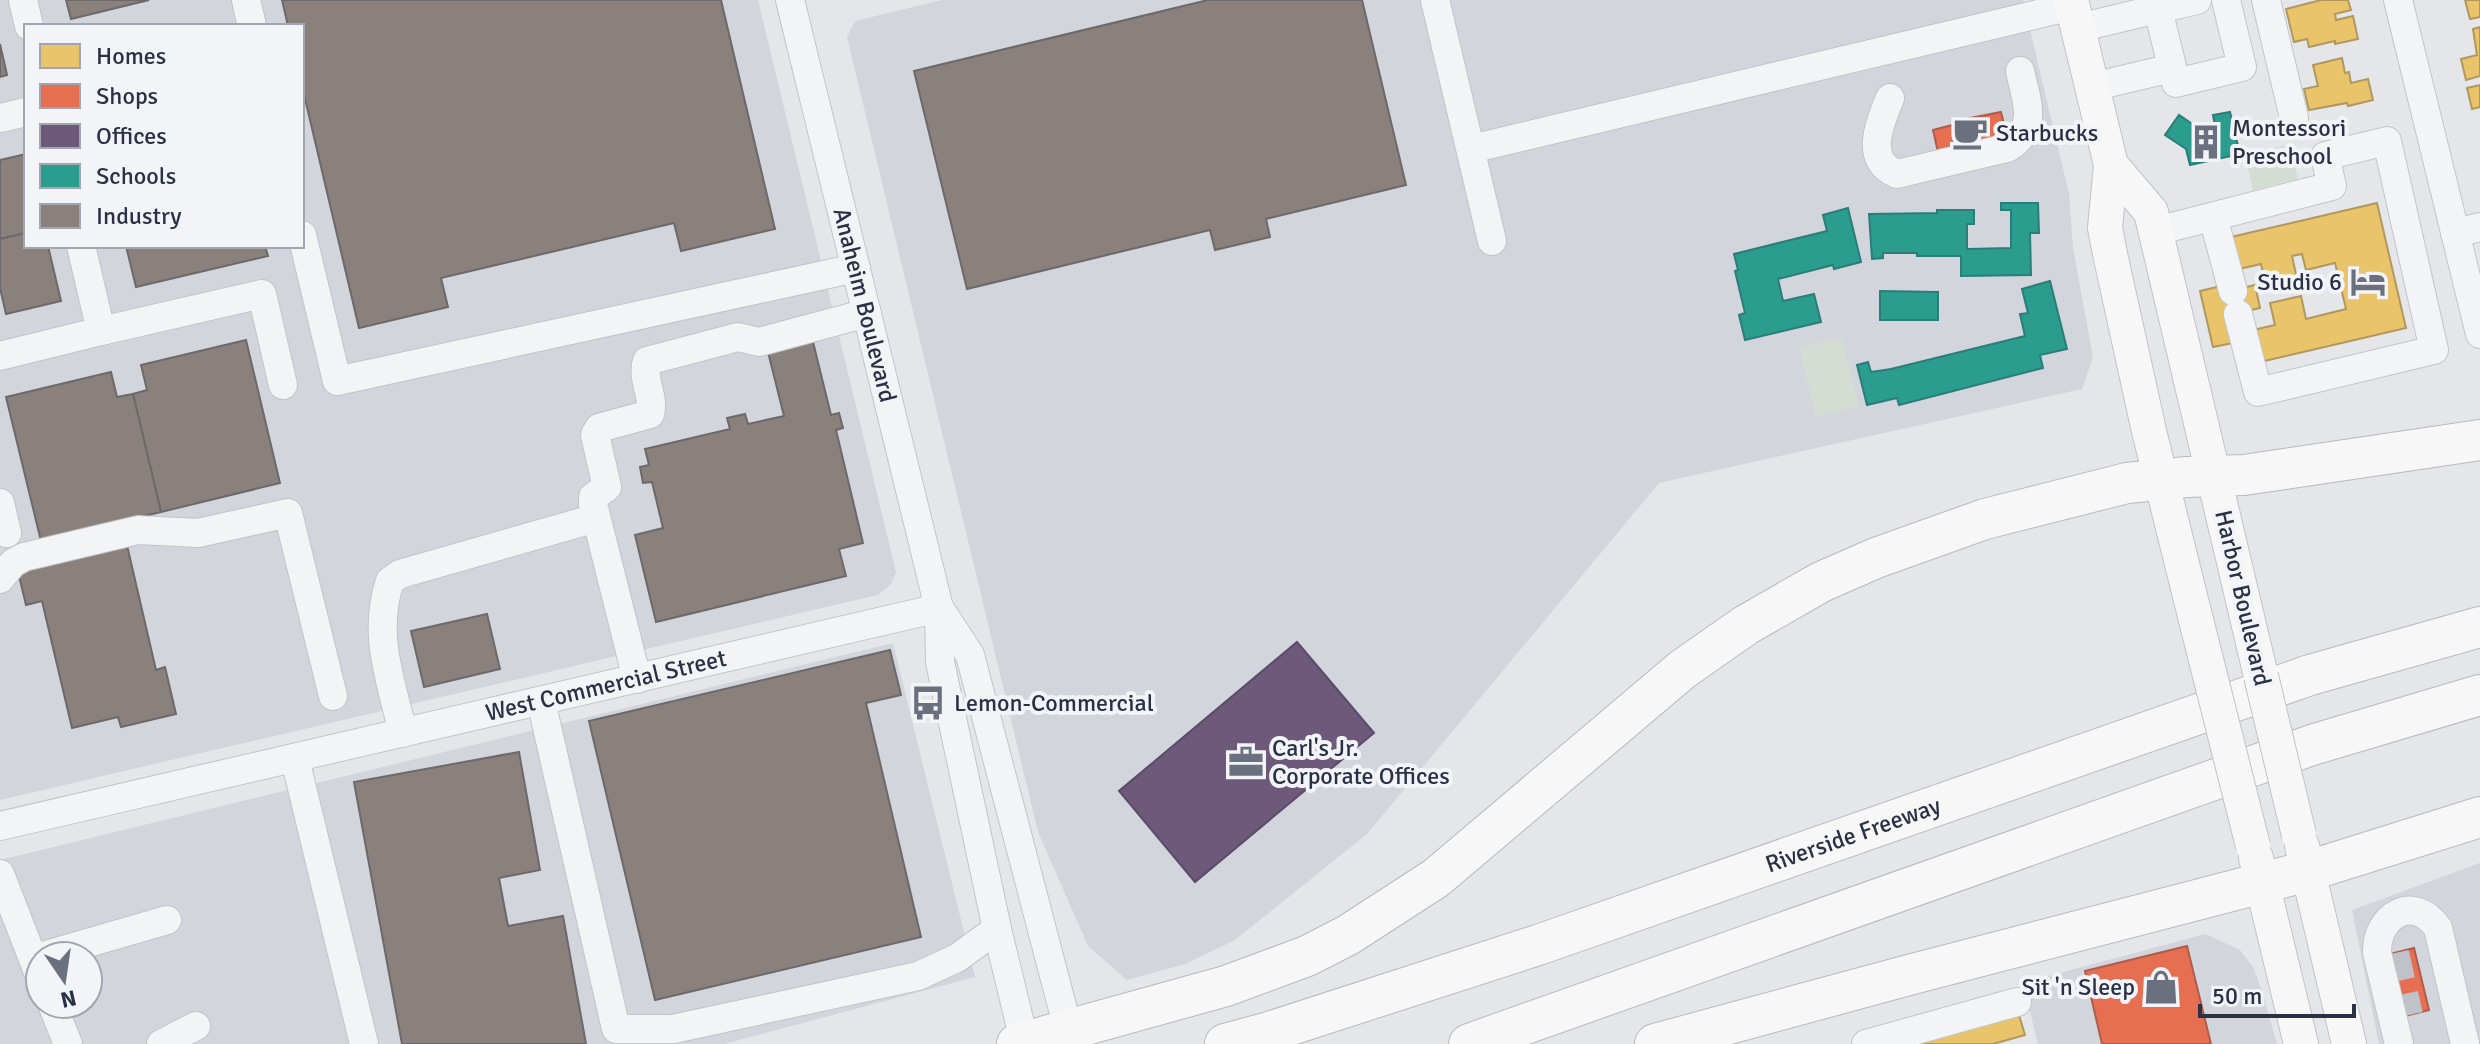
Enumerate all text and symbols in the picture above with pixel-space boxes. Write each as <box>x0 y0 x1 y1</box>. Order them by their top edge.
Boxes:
legend <box>24 24 304 248</box>
text: Homes <box>96 41 166 71</box>
text: Shops <box>96 81 158 111</box>
place label: Montessori Preschool <box>2232 113 2346 171</box>
cafe icon: Starbucks <box>1951 114 1989 152</box>
place label: Starbucks <box>1996 118 2098 148</box>
text: Offices <box>96 121 167 151</box>
building icon: Montessori Preschool <box>2187 123 2225 161</box>
text: Schools <box>96 161 176 191</box>
text: Industry <box>96 201 182 231</box>
street label: Anaheim Boulevard <box>826 205 903 405</box>
hotel icon: Studio 6 <box>2349 263 2387 301</box>
place label: Studio 6 <box>2257 267 2342 297</box>
street label: Harbor Boulevard <box>2208 507 2278 689</box>
street label: West Commercial Street <box>483 643 729 728</box>
bus stop icon: Lemon-Commercial <box>909 684 947 722</box>
place label: Lemon-Commercial <box>954 688 1154 718</box>
place label: Carl's Jr. Corporate Offices <box>1272 733 1450 791</box>
office icon: Carl's Jr. Corporate Offices <box>1227 743 1265 781</box>
street label: Riverside Freeway <box>1761 790 1945 879</box>
north arrow <box>24 940 104 1020</box>
shop icon: Sit 'n Sleep <box>2142 968 2180 1006</box>
scale bar <box>2200 968 2354 1018</box>
place label: Sit 'n Sleep <box>2021 972 2135 1002</box>
text: 50 m <box>2212 981 2262 1011</box>
text: N <box>58 984 79 1014</box>

